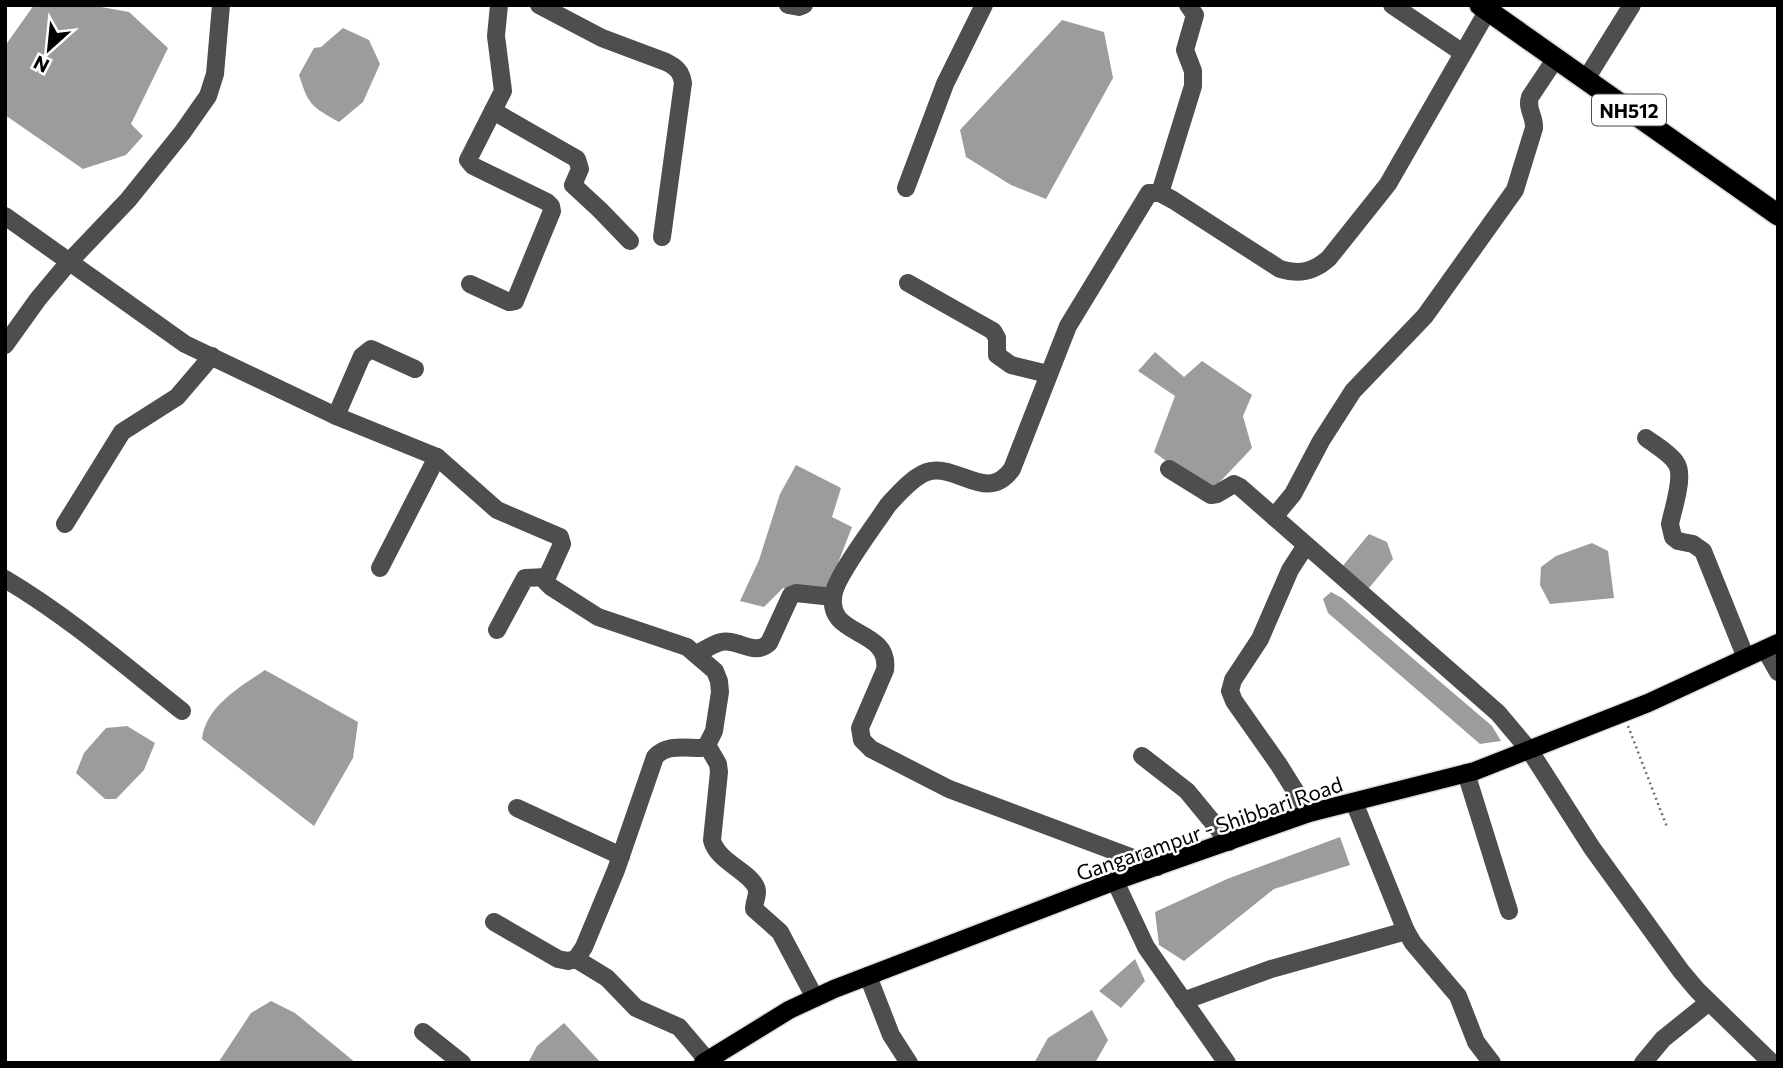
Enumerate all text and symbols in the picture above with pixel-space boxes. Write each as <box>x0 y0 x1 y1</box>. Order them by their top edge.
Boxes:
north arrow <box>14 14 84 84</box>
text: N <box>29 51 53 78</box>
road number: NH512 <box>1592 94 1666 125</box>
street label: Gangarampur - Shibbari Road <box>1073 771 1345 885</box>

